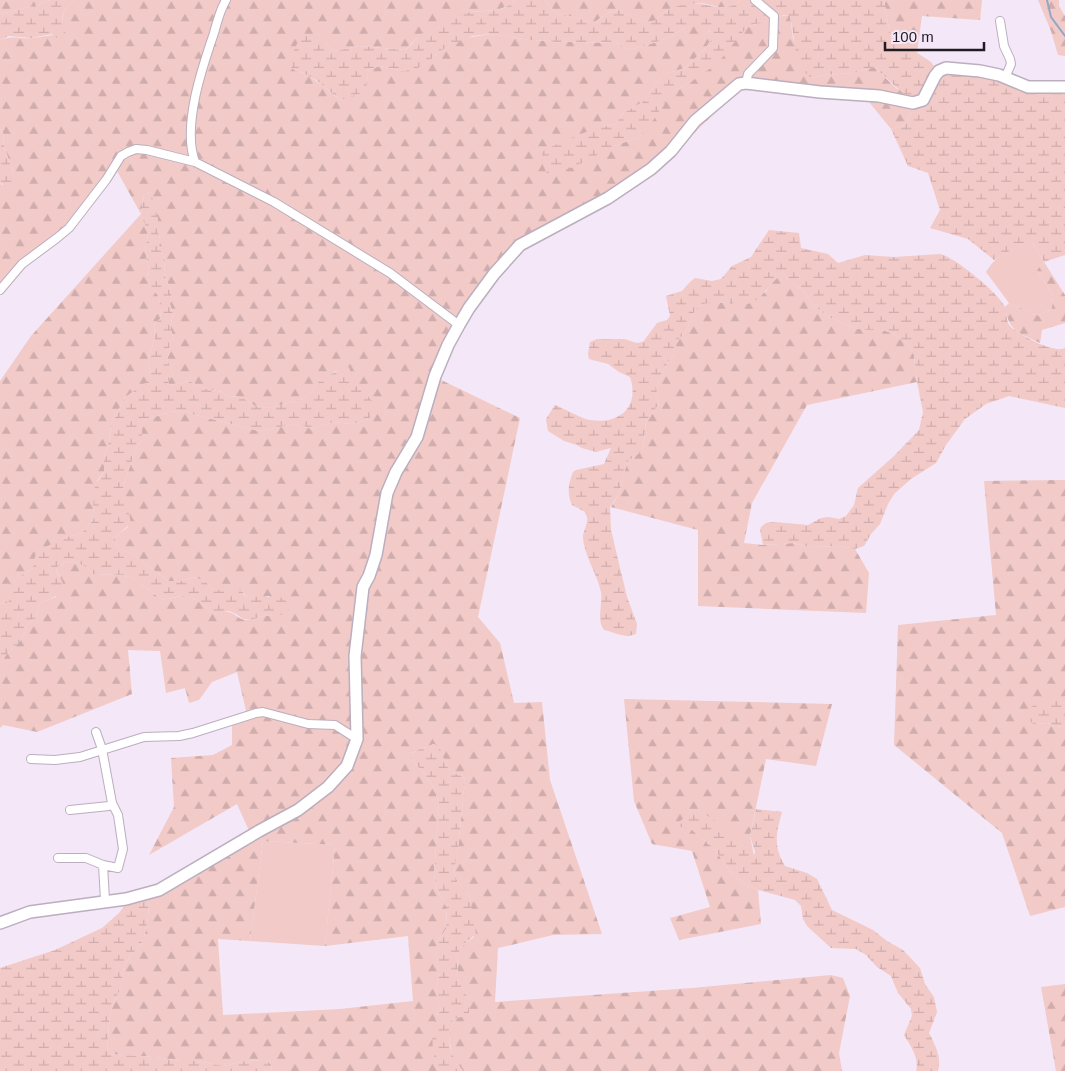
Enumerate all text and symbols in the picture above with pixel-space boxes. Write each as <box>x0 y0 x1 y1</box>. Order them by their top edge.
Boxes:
scale bar <box>885 20 984 52</box>
text: 100 m <box>892 28 934 45</box>

